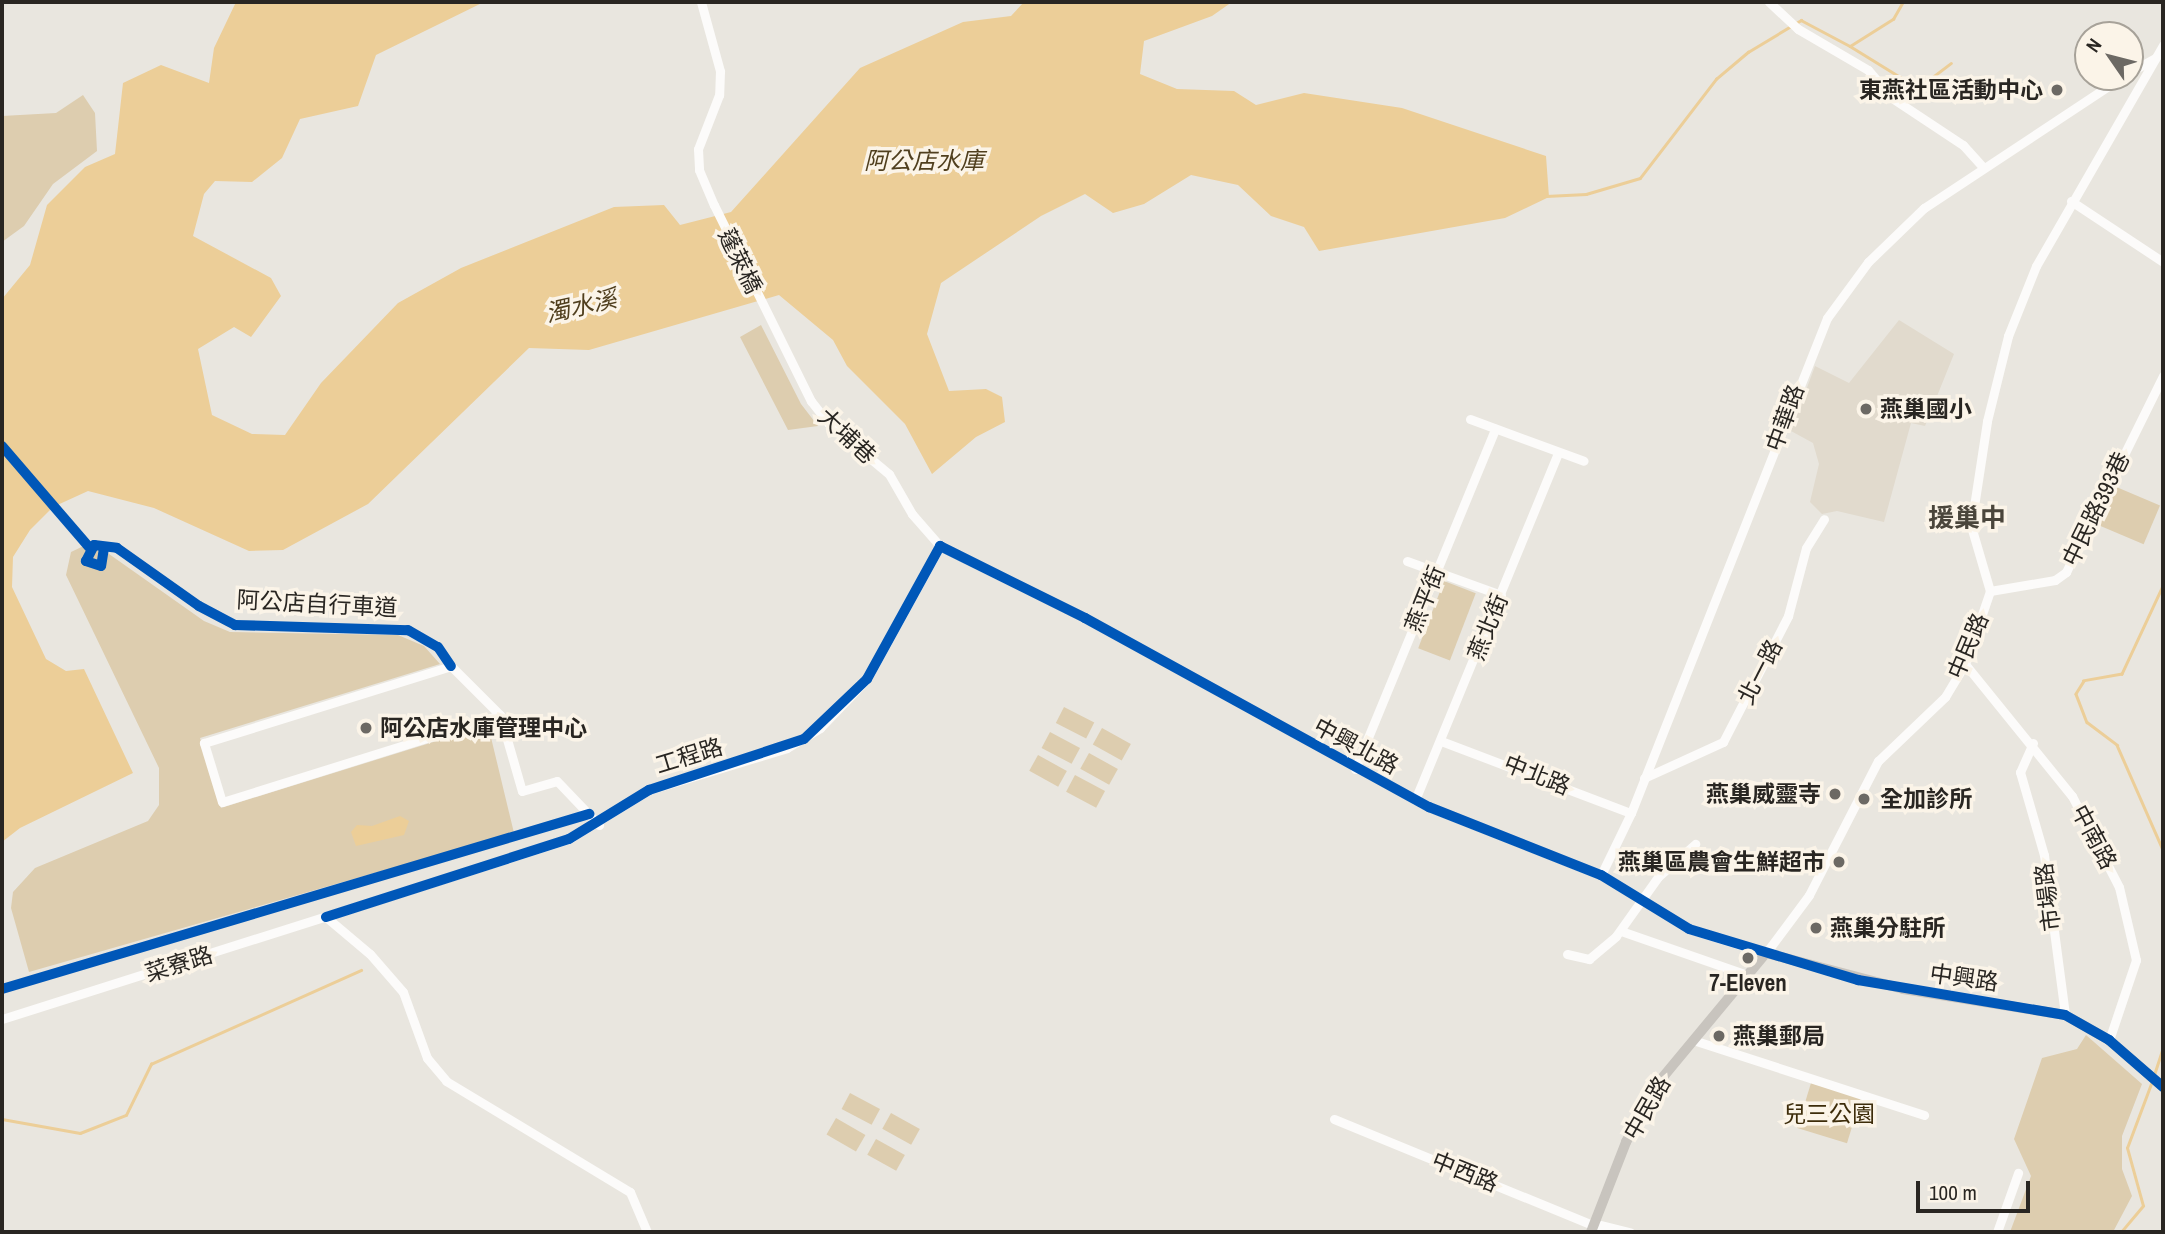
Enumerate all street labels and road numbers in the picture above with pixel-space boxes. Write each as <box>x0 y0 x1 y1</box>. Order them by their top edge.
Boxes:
street label: 蓬萊橋 <box>712 224 768 298</box>
street label: 中華路 <box>1760 381 1810 455</box>
street label: 大埔巷 <box>812 402 882 470</box>
street label: 中民路393巷 <box>2057 447 2135 571</box>
street label: 燕平街 <box>1399 562 1451 636</box>
street label: 阿公店自行車道 <box>236 586 398 622</box>
street label: 燕北街 <box>1462 590 1514 664</box>
street label: 中民路 <box>1942 609 1994 683</box>
street label: 北一路 <box>1732 635 1788 709</box>
street label: 中興北路 <box>1309 712 1403 780</box>
street label: 工程路 <box>652 733 726 779</box>
street label: 中北路 <box>1500 749 1574 801</box>
street label: 中南路 <box>2066 800 2122 874</box>
street label: 市場路 <box>2030 861 2066 933</box>
street label: 菜寮路 <box>142 941 216 987</box>
street label: 中興路 <box>1928 960 2000 996</box>
street label: 中民路 <box>1618 1071 1676 1145</box>
street label: 中西路 <box>1428 1146 1502 1198</box>

